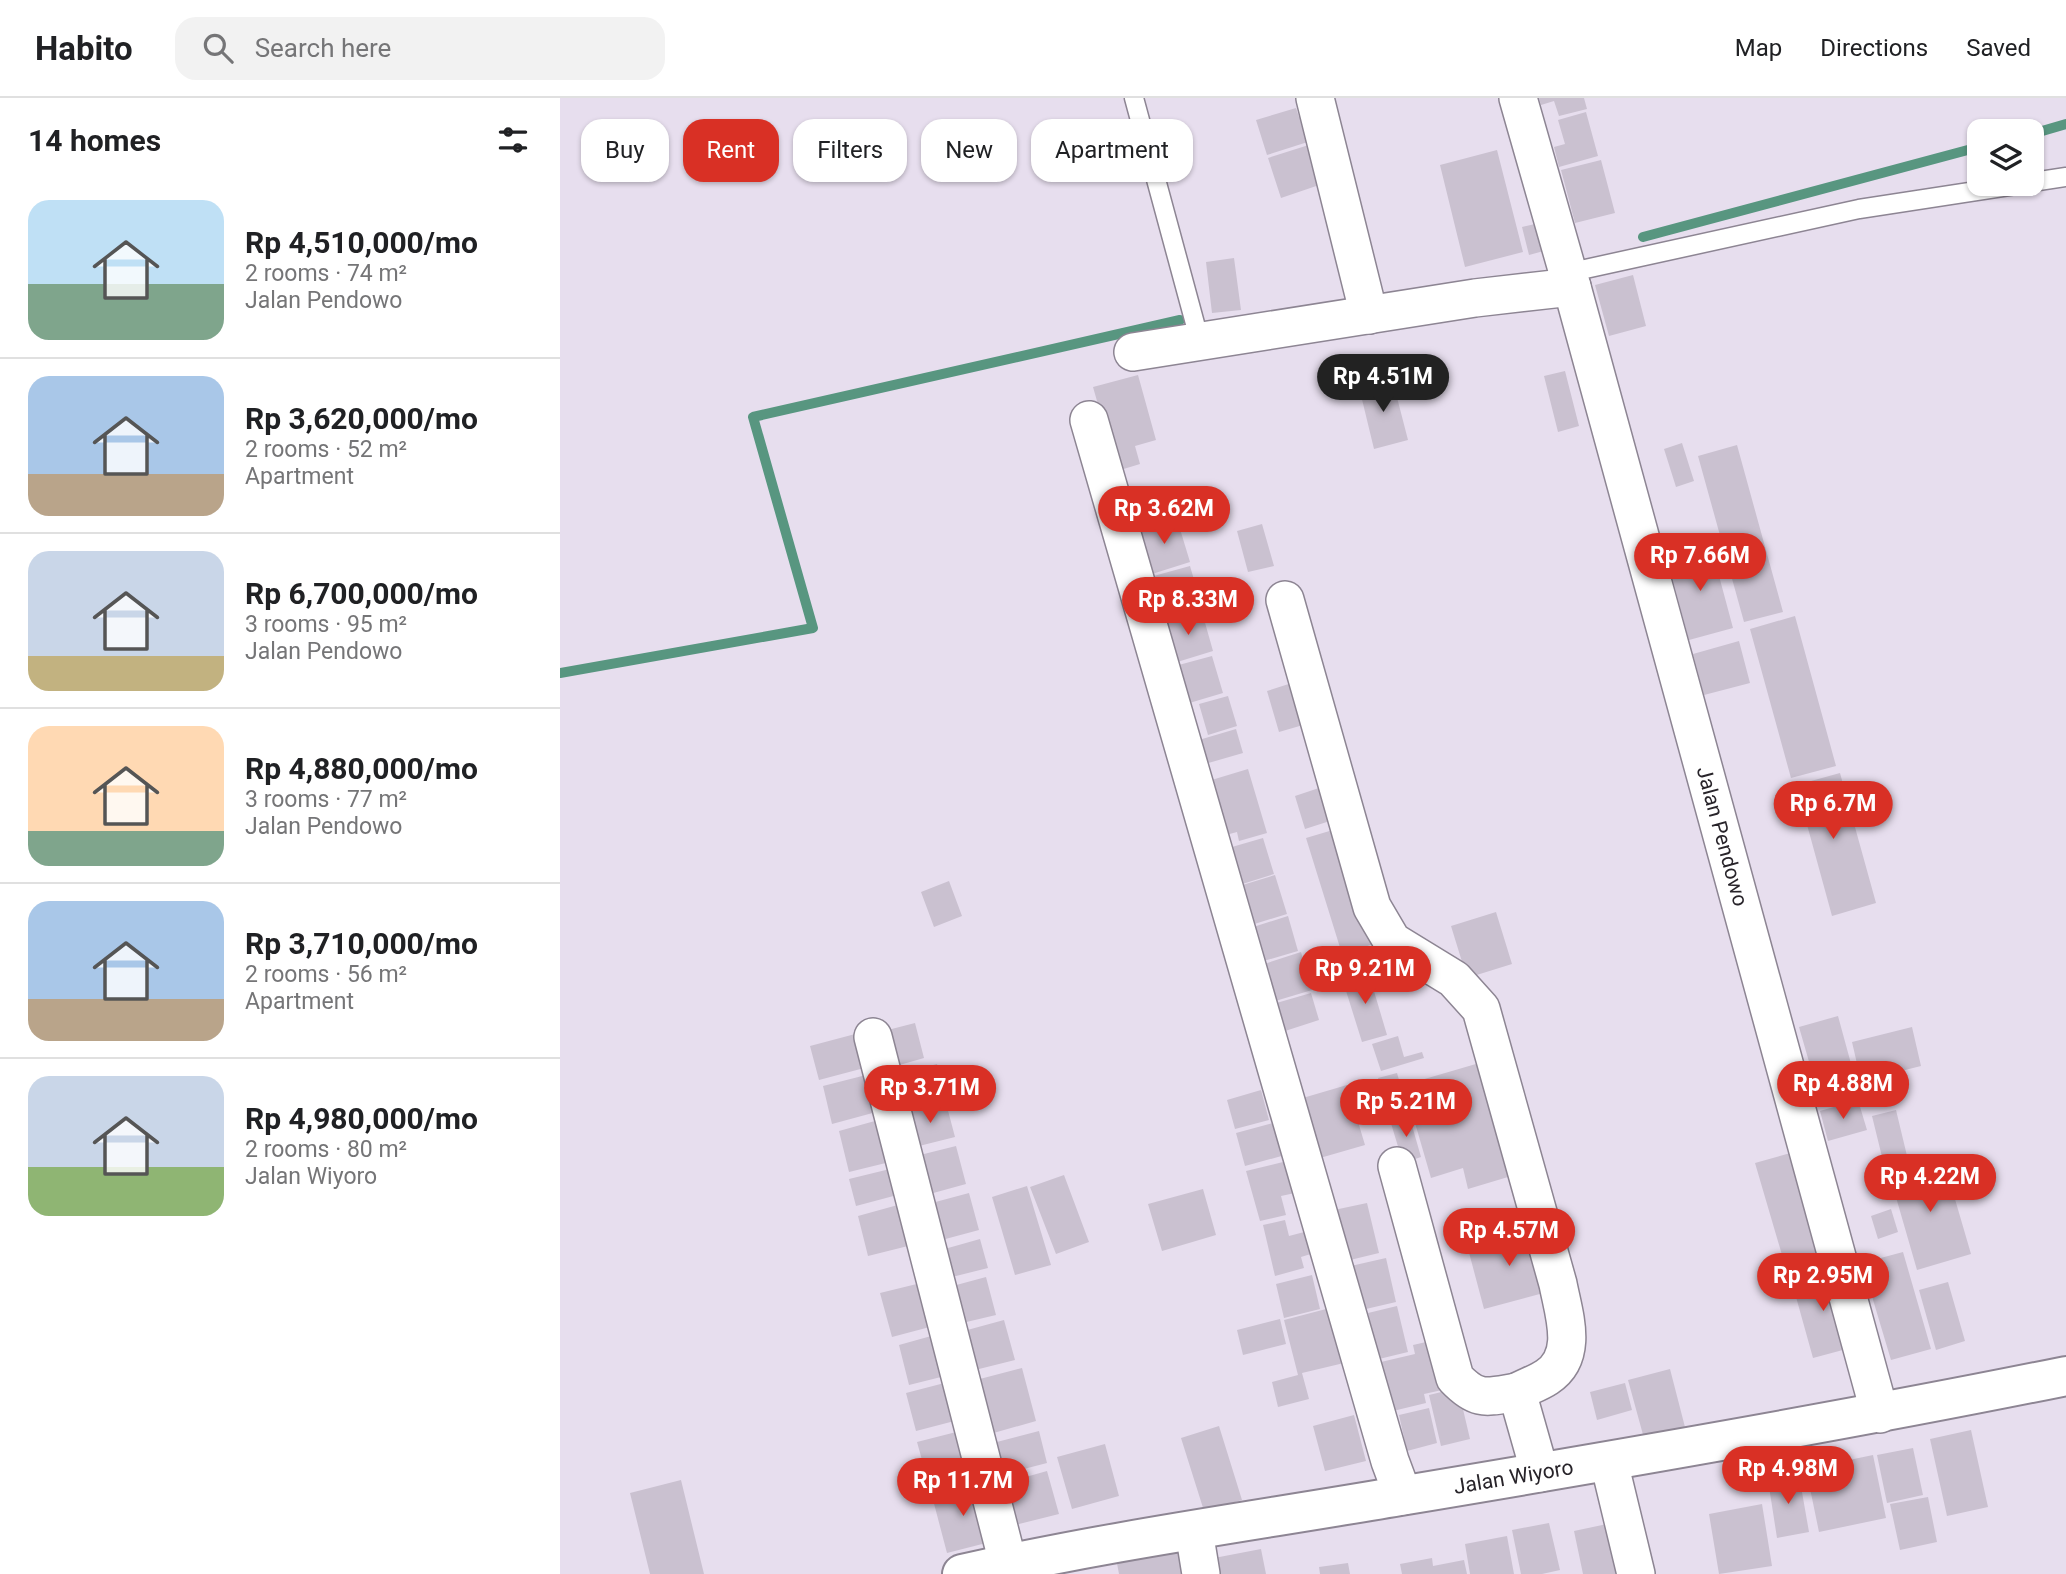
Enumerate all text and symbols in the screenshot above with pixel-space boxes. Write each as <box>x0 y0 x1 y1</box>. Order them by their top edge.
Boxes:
search box <box>175 17 665 80</box>
text: Habito <box>35 29 133 68</box>
icon: search <box>199 29 237 67</box>
text: Search here <box>255 33 391 63</box>
text: Map <box>1735 34 1782 62</box>
text: Directions <box>1820 34 1928 62</box>
text: Saved <box>1966 34 2031 62</box>
chip: Buy <box>581 119 669 182</box>
chip: Rent <box>683 119 779 182</box>
chip: Filters <box>793 119 907 182</box>
chip: New <box>921 119 1017 182</box>
chip: Apartment <box>1031 119 1193 182</box>
map controls <box>1967 119 2044 196</box>
button: layers <box>1967 119 2044 196</box>
icon: filters <box>494 121 532 159</box>
text: 14 homes <box>28 123 161 158</box>
text: Rp 4,510,000/mo <box>245 225 478 260</box>
icon: home <box>84 228 168 312</box>
text: 2 rooms · 74 m² <box>245 260 407 287</box>
text: Jalan Pendowo <box>245 287 402 314</box>
pin: Rp 4.51M <box>1311 354 1455 414</box>
text: Rp 4.51M <box>1333 363 1433 390</box>
text: Rp 3,620,000/mo <box>245 401 478 436</box>
icon: home <box>84 404 168 488</box>
text: 2 rooms · 52 m² <box>245 436 407 463</box>
text: Apartment <box>245 463 354 490</box>
pin: Rp 3.62M <box>1092 486 1236 546</box>
text: Rp 3.62M <box>1114 495 1214 522</box>
pin: Rp 7.66M <box>1628 533 1772 593</box>
text: Rp 7.66M <box>1650 542 1750 569</box>
text: Rp 6,700,000/mo <box>245 576 478 611</box>
pin: Rp 8.33M <box>1116 578 1260 637</box>
icon: home <box>84 579 168 663</box>
text: Rp 8.33M <box>1138 586 1238 613</box>
text: 3 rooms · 95 m² <box>245 611 407 638</box>
text: Jalan Pendowo <box>245 638 402 665</box>
text: Rp 4,880,000/mo <box>245 751 478 786</box>
icon: home <box>84 754 168 838</box>
street label: Jalan Pendowo <box>1692 764 1753 909</box>
pin: Rp 6.7M <box>1768 782 1898 841</box>
text: 3 rooms · 77 m² <box>245 786 407 813</box>
text: Rp 6.7M <box>1790 790 1876 817</box>
text: Jalan Pendowo <box>245 813 402 840</box>
text: Rp 3,710,000/mo <box>245 926 478 961</box>
icon: home <box>84 929 168 1013</box>
pin: Rp 9.21M <box>1293 946 1437 1006</box>
text: Rp 9.21M <box>1315 955 1415 982</box>
text: 2 rooms · 56 m² <box>245 961 407 988</box>
text: Apartment <box>245 988 354 1015</box>
pin: Rp 4.88M <box>1771 1062 1915 1121</box>
pin: Rp 3.71M <box>858 1066 1002 1125</box>
text: Rp 4.88M <box>1793 1070 1893 1097</box>
text: Rp 3.71M <box>880 1074 980 1101</box>
pin: Rp 5.21M <box>1334 1080 1478 1139</box>
text: Rp 5.21M <box>1356 1088 1456 1115</box>
text: Rp 4,980,000/mo <box>245 1101 478 1136</box>
icon: home <box>84 1104 168 1188</box>
text: 2 rooms · 80 m² <box>245 1136 407 1163</box>
pin: Rp 4.22M <box>1858 1154 2002 1214</box>
text: Jalan Wiyoro <box>245 1163 377 1190</box>
text: Rp 4.22M <box>1880 1163 1980 1190</box>
pin: Rp 4.57M <box>1437 1208 1581 1268</box>
text: Rp 4.57M <box>1459 1217 1559 1244</box>
pin: Rp 2.95M <box>1751 1254 1895 1313</box>
text: Rp 2.95M <box>1773 1262 1873 1289</box>
pin: Rp 4.98M <box>1716 1446 1860 1506</box>
street label: Jalan Wiyoro <box>1452 1455 1575 1499</box>
text: Rp 4.98M <box>1738 1455 1838 1482</box>
pin: Rp 11.7M <box>891 1458 1035 1518</box>
text: Rp 11.7M <box>913 1467 1013 1494</box>

